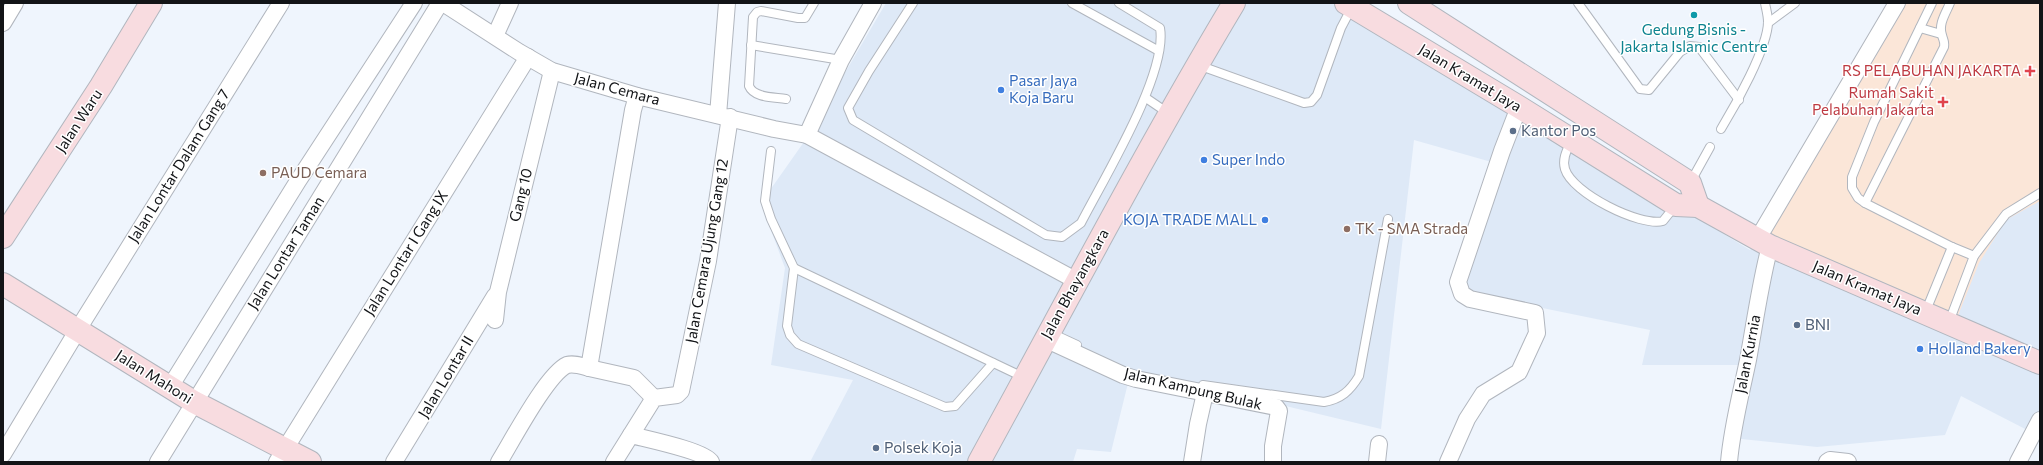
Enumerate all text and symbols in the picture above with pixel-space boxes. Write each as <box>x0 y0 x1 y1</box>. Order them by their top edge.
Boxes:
marker: Gedung Bisnis - Jakarta Islamic Centre <box>1689 10 1699 20</box>
place label: Gedung Bisnis - Jakarta Islamic Centre <box>1620 20 1768 55</box>
street label: Jalan Kramat Jaya <box>1416 39 1525 115</box>
place label: RS PELABUHAN JAKARTA <box>1842 61 2021 79</box>
marker: RS PELABUHAN JAKARTA <box>2024 65 2036 77</box>
street label: Jalan Cemara <box>572 68 662 108</box>
place label: Pasar Jaya Koja Baru <box>1009 71 1077 106</box>
place label: Rumah Sakit Pelabuhan Jakarta <box>1812 83 1934 118</box>
street label: Jalan Waru <box>51 85 105 156</box>
street label: Jalan Lontar Dalam Gang 7 <box>124 85 233 245</box>
marker: Pasar Jaya Koja Baru <box>996 85 1006 95</box>
marker: Rumah Sakit Pelabuhan Jakarta <box>1937 96 1949 108</box>
place label: Kantor Pos <box>1521 121 1596 139</box>
marker: Kantor Pos <box>1508 126 1518 136</box>
place label: Super Indo <box>1212 150 1285 168</box>
marker: Super Indo <box>1199 155 1209 165</box>
street label: Jalan Cemara Ujung Gang 12 <box>681 157 731 344</box>
place label: PAUD Cemara <box>271 163 367 181</box>
street label: Gang 10 <box>505 166 535 223</box>
marker: PAUD Cemara <box>258 168 268 178</box>
street label: Jalan Lontar I Gang IX <box>359 187 451 318</box>
street label: Jalan Lontar Taman <box>243 193 327 312</box>
place label: KOJA TRADE MALL <box>1123 210 1257 228</box>
marker: KOJA TRADE MALL <box>1260 215 1270 225</box>
place label: TK - SMA Strada <box>1355 219 1468 237</box>
marker: TK - SMA Strada <box>1342 224 1352 234</box>
street label: Jalan Bhayangkara <box>1036 225 1112 342</box>
street label: Jalan Kramat Jaya <box>1810 256 1925 318</box>
street label: Jalan Kurnia <box>1731 313 1763 395</box>
place label: BNI <box>1805 315 1830 333</box>
marker: BNI <box>1792 320 1802 330</box>
street label: Jalan Lontar II <box>414 332 477 421</box>
place label: Holland Bakery <box>1928 339 2031 357</box>
marker: Holland Bakery <box>1915 344 1925 354</box>
street label: Jalan Mahoni <box>113 345 196 407</box>
street label: Jalan Kampung Bulak <box>1122 363 1264 413</box>
place label: Polsek Koja <box>884 438 962 456</box>
marker: Polsek Koja <box>871 443 881 453</box>

